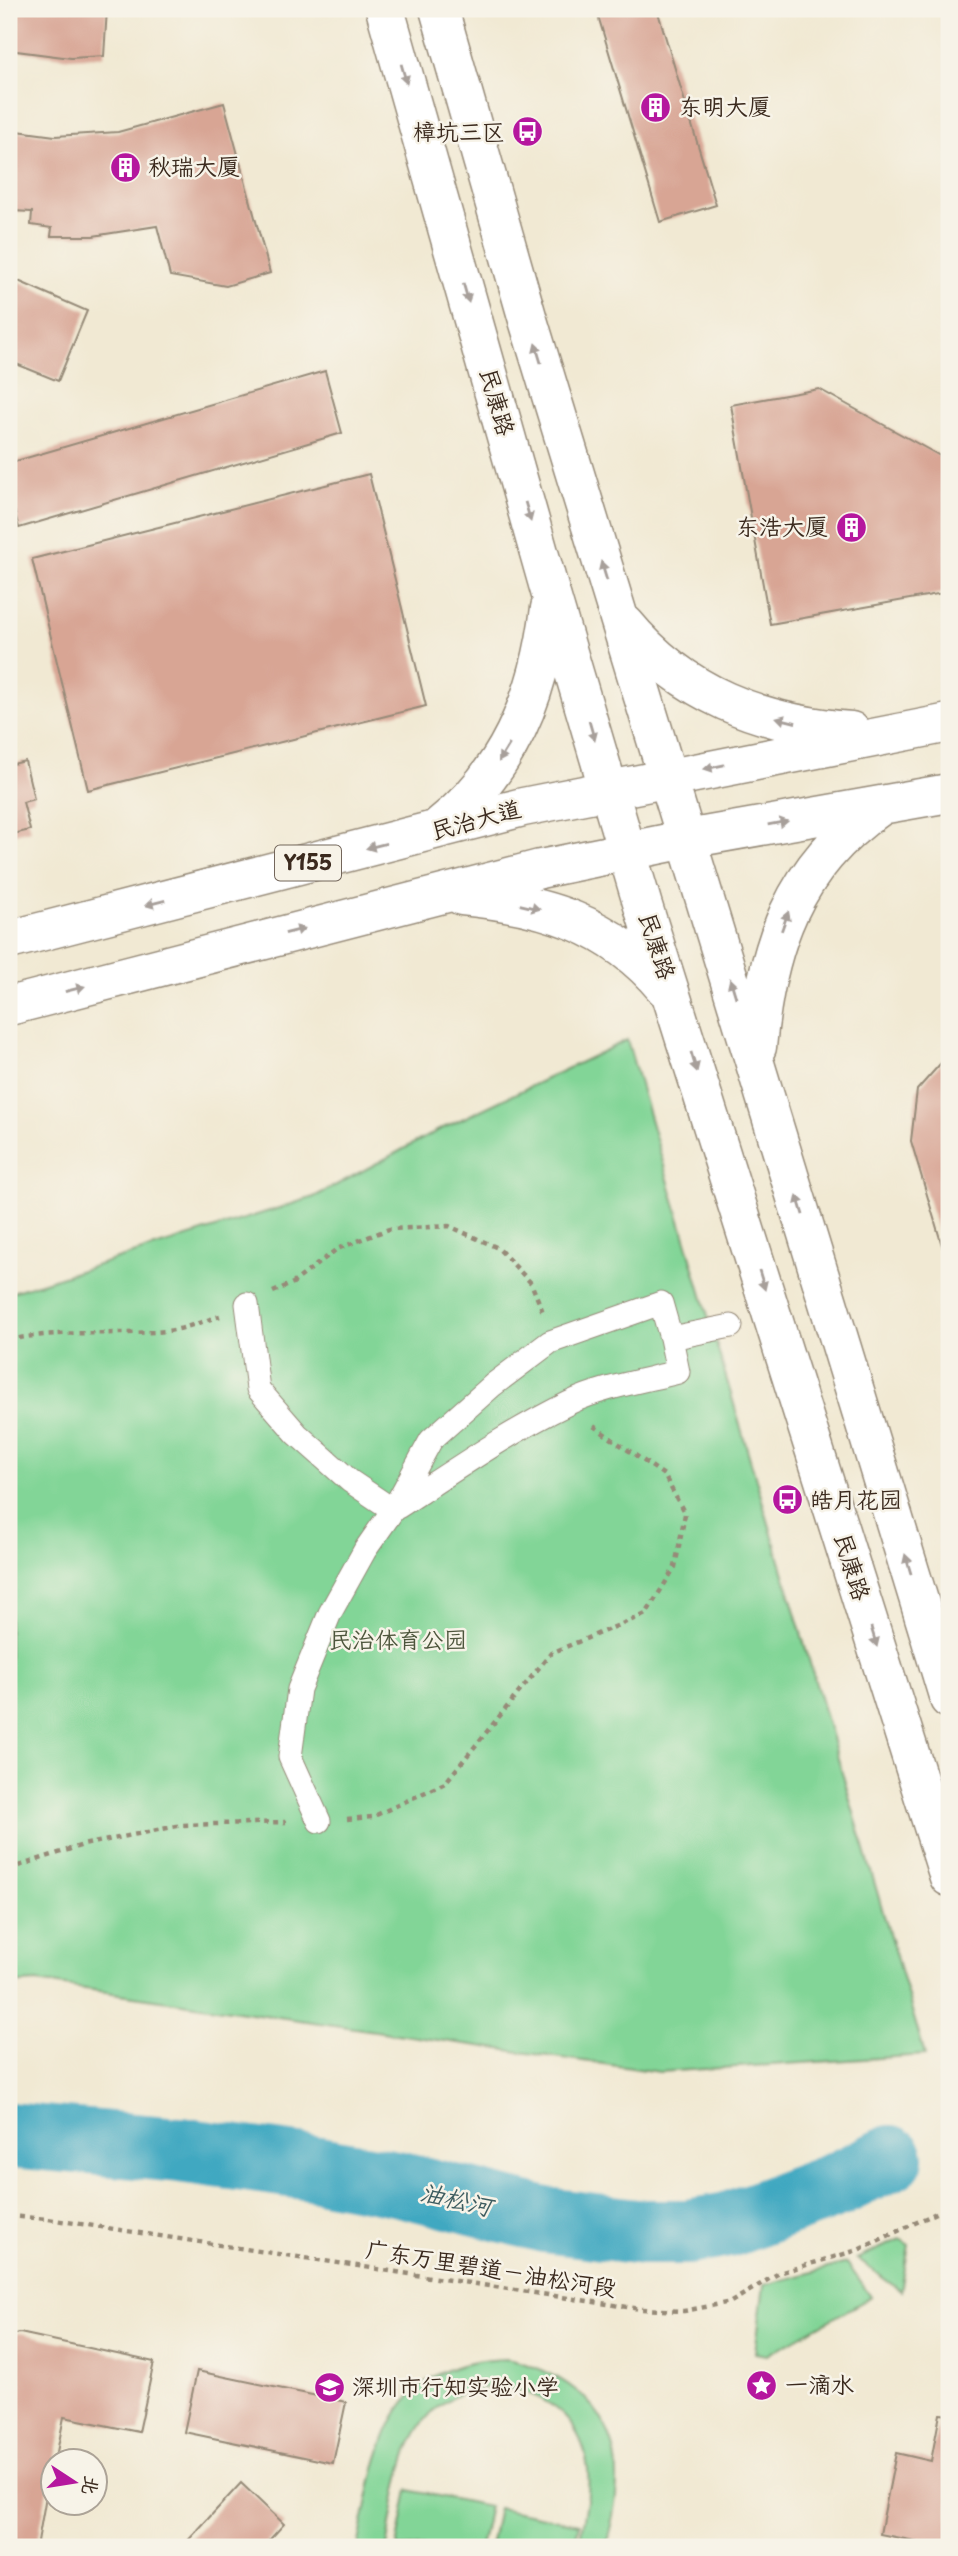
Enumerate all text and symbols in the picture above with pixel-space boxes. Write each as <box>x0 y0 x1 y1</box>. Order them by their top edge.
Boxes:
one-way arrow <box>399 64 410 86</box>
place label: 东明大厦 <box>679 88 771 123</box>
building icon: 东明大厦 <box>639 90 673 124</box>
place label: 樟坑三区 <box>413 113 505 148</box>
bus stop icon: 樟坑三区 <box>511 115 545 149</box>
place label: 秋瑞大厦 <box>148 148 240 183</box>
building icon: 秋瑞大厦 <box>108 150 142 184</box>
one-way arrow <box>461 283 471 304</box>
one-way arrow <box>532 342 542 363</box>
street label: 民康路 <box>472 364 525 440</box>
one-way arrow <box>523 502 533 523</box>
place label: 东浩大厦 <box>736 508 828 543</box>
building icon: 东浩大厦 <box>834 510 868 544</box>
one-way arrow <box>599 560 609 581</box>
one-way arrow <box>775 714 797 725</box>
one-way arrow <box>587 720 597 741</box>
one-way arrow <box>498 743 511 763</box>
one-way arrow <box>703 762 725 773</box>
street label: 民治大道 <box>427 790 525 847</box>
one-way arrow <box>767 817 789 828</box>
one-way arrow <box>365 841 387 852</box>
road number: Y155 <box>275 846 341 880</box>
one-way arrow <box>144 898 166 909</box>
one-way arrow <box>519 902 541 913</box>
street label: 民康路 <box>631 907 686 984</box>
one-way arrow <box>780 911 791 932</box>
one-way arrow <box>284 925 306 936</box>
one-way arrow <box>727 977 738 998</box>
one-way arrow <box>64 983 86 994</box>
one-way arrow <box>689 1052 699 1073</box>
one-way arrow <box>794 1195 804 1216</box>
one-way arrow <box>757 1269 767 1290</box>
place label: 皓月花园 <box>810 1481 902 1516</box>
bus stop icon: 皓月花园 <box>770 1483 804 1517</box>
street label: 民康路 <box>827 1528 880 1605</box>
one-way arrow <box>903 1553 913 1574</box>
park label: 民治体育公园 <box>329 1621 467 1656</box>
one-way arrow <box>869 1627 879 1648</box>
water label: 油松河 <box>417 2172 499 2225</box>
street label: 广东万里碧道－油松河段 <box>364 2230 619 2305</box>
place label: 一滴水 <box>785 2366 854 2401</box>
place label: 深圳市行知实验小学 <box>352 2368 559 2403</box>
place icon: 一滴水 <box>745 2368 779 2402</box>
school or university icon: 深圳市行知实验小学 <box>312 2370 346 2404</box>
north arrow <box>38 2448 108 2518</box>
text: 北 <box>76 2474 107 2498</box>

